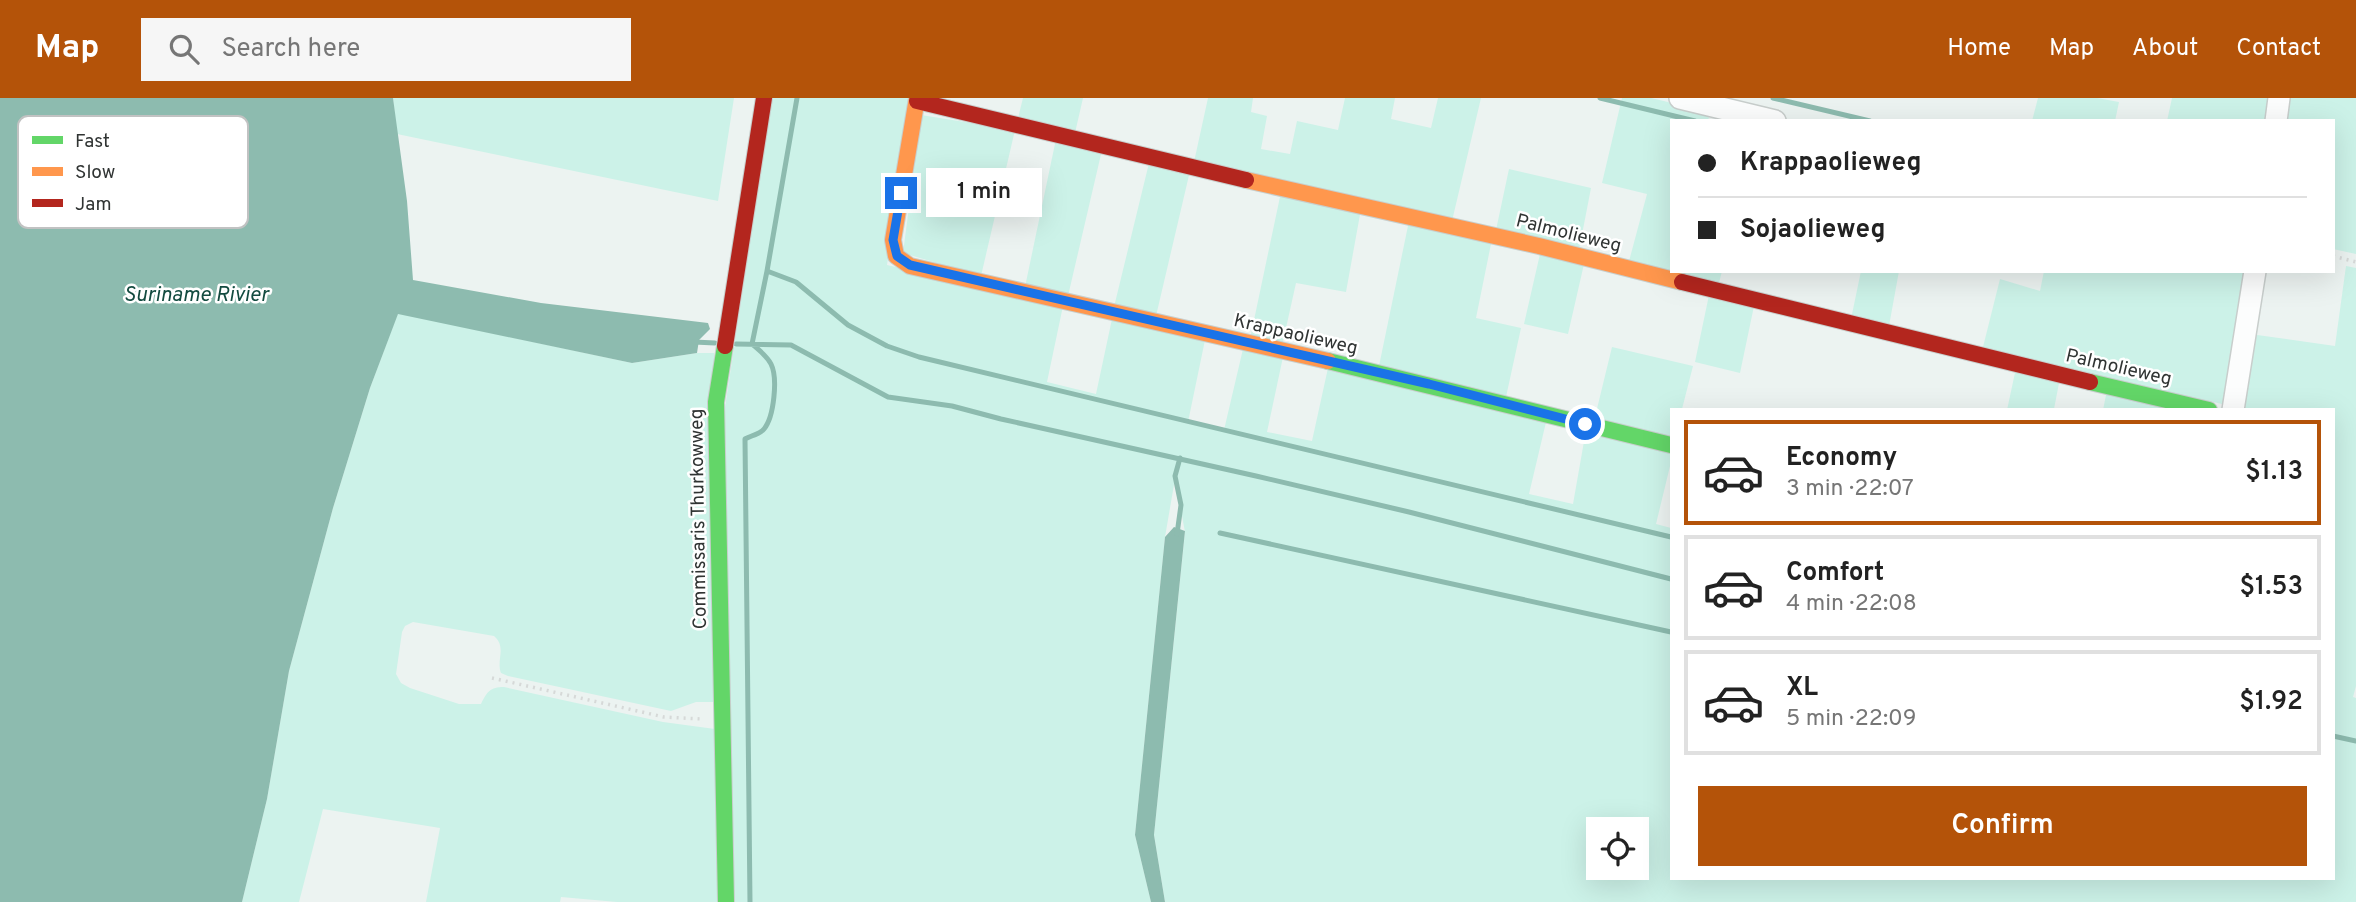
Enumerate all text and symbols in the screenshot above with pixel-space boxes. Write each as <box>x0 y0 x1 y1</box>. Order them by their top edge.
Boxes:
search box <box>141 18 631 81</box>
text: Map <box>35 28 99 70</box>
icon: search <box>165 30 203 68</box>
text: Search here <box>221 33 360 66</box>
text: Home <box>1947 34 2011 64</box>
text: Map <box>2049 34 2094 64</box>
text: About <box>2132 34 2198 64</box>
text: Contact <box>2236 34 2321 64</box>
legend <box>18 116 248 228</box>
text: Fast <box>75 130 110 154</box>
text: Krappaolieweg <box>1740 147 1921 180</box>
text: Slow <box>75 161 115 185</box>
callout: 1 min <box>926 168 1041 217</box>
route end <box>885 177 917 209</box>
text: 1 min <box>957 178 1011 207</box>
text: Jam <box>75 193 112 217</box>
street label: Palmolieweg <box>1513 209 1624 259</box>
text: Sojaolieweg <box>1740 214 1885 247</box>
water label: Suriname Rivier <box>124 282 270 309</box>
street label: Krappaolieweg <box>1231 309 1360 361</box>
street label: Palmolieweg <box>2063 344 2174 392</box>
street label: Commissaris Thurkowweg <box>685 408 713 630</box>
route start <box>1569 408 1601 440</box>
icon: car <box>1702 441 1765 504</box>
text: Economy <box>1786 442 1897 475</box>
text: $1.13 <box>2245 456 2303 489</box>
text: 3 min · 22:07 <box>1786 475 1914 504</box>
icon: car <box>1702 556 1765 619</box>
text: Comfort <box>1786 557 1884 590</box>
text: $1.53 <box>2240 571 2303 604</box>
text: 4 min · 22:08 <box>1786 590 1917 619</box>
icon: car <box>1702 671 1765 734</box>
text: XL <box>1786 672 1818 705</box>
text: $1.92 <box>2239 686 2303 719</box>
text: 5 min · 22:09 <box>1786 705 1917 734</box>
button: Confirm <box>1698 786 2307 866</box>
map controls <box>1586 817 1649 880</box>
button: locate <box>1586 817 1649 880</box>

